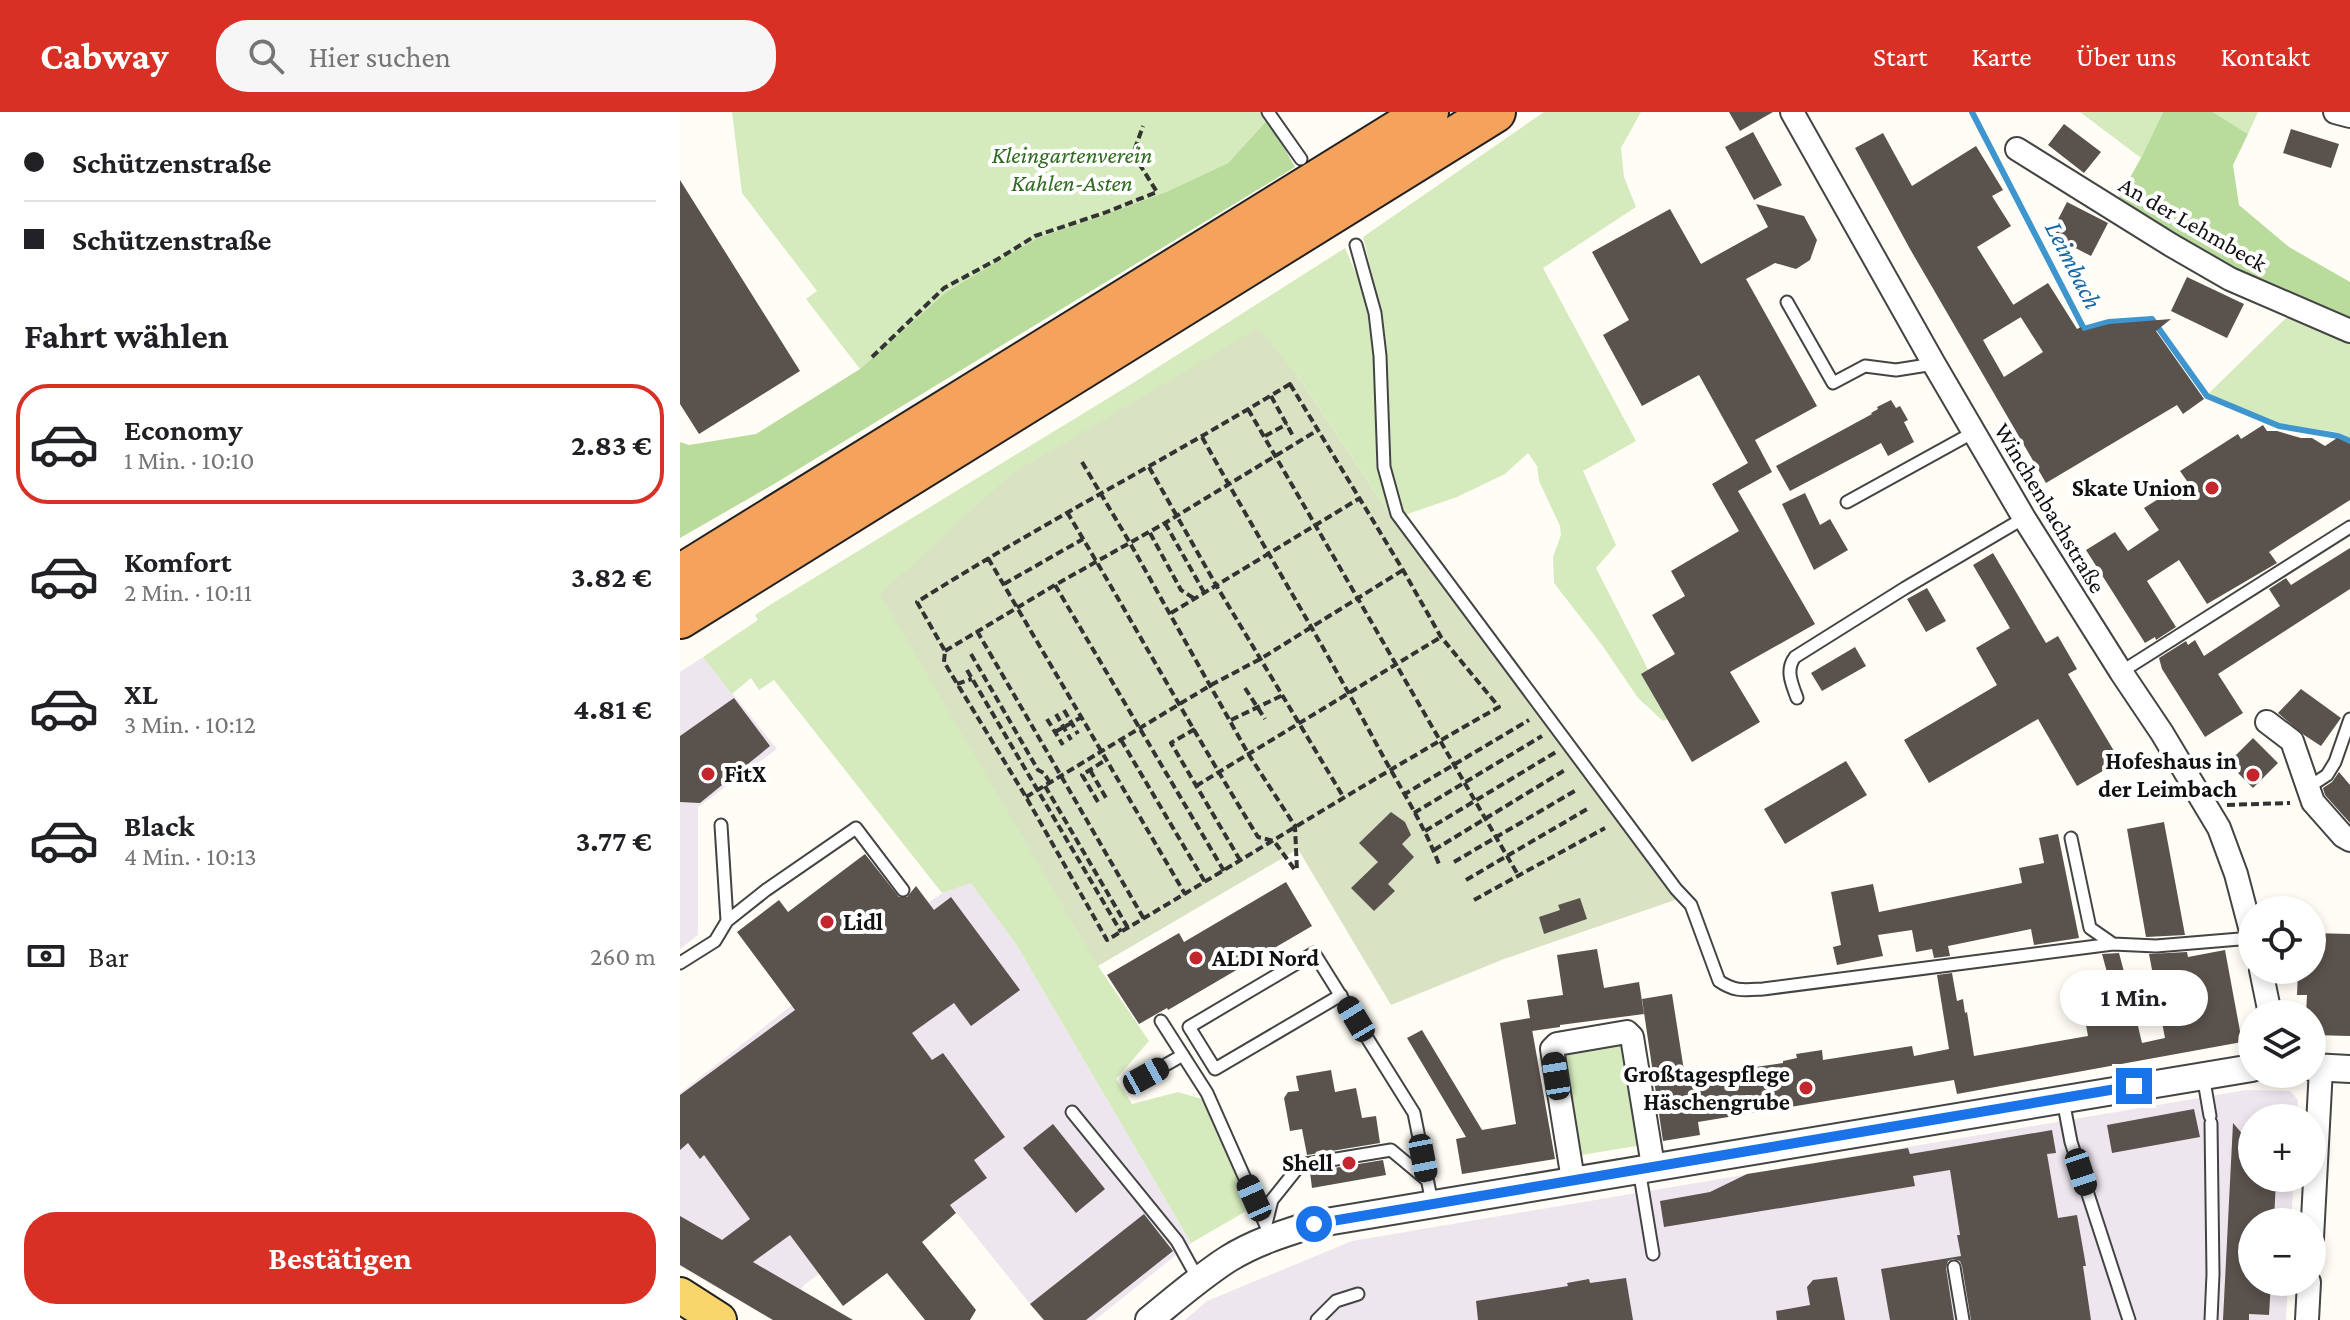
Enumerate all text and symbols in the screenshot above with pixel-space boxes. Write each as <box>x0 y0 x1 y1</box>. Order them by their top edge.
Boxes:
search box <box>216 20 776 92</box>
icon: search <box>244 34 288 78</box>
text: Cabway <box>40 35 168 77</box>
text: Hier suchen <box>308 40 451 73</box>
text: Start <box>1873 41 1928 72</box>
text: Karte <box>1972 41 2032 72</box>
text: Über uns <box>2076 41 2177 72</box>
text: Kontakt <box>2221 41 2310 72</box>
park label: Kleingartenverein Kahlen-Asten <box>992 141 1152 196</box>
text: Schützenstraße <box>72 146 272 179</box>
street label: An der Lehmbeck <box>2115 170 2272 277</box>
water label: Leimbach <box>2039 217 2108 314</box>
text: Schützenstraße <box>72 223 272 256</box>
text: Fahrt wählen <box>24 316 229 356</box>
icon: car <box>28 408 100 480</box>
text: Economy <box>124 413 243 446</box>
street label: Winchenbachstraße <box>1989 418 2112 598</box>
text: 2.83 € <box>571 428 652 461</box>
text: 1 Min. · 10:10 <box>124 446 254 475</box>
place label: Skate Union <box>2072 474 2196 501</box>
marker: Skate Union <box>2203 479 2221 497</box>
icon: car <box>28 540 100 612</box>
text: Komfort <box>124 545 232 578</box>
text: 3.82 € <box>571 560 652 593</box>
text: 2 Min. · 10:11 <box>124 578 252 607</box>
icon: car <box>28 672 100 744</box>
text: XL <box>124 677 158 710</box>
text: 4.81 € <box>573 692 652 725</box>
text: 3 Min. · 10:12 <box>124 710 256 739</box>
place label: Hofeshaus in der Leimbach <box>2098 747 2237 802</box>
place label: FitX <box>724 760 767 787</box>
marker: FitX <box>699 765 717 783</box>
marker: Hofeshaus in der Leimbach <box>2244 766 2262 784</box>
icon: car <box>28 804 100 876</box>
text: Black <box>124 809 195 842</box>
text: 3.77 € <box>576 824 652 857</box>
text: 4 Min. · 10:13 <box>124 842 257 871</box>
map controls <box>2238 896 2326 1296</box>
button: locate <box>2238 896 2326 984</box>
place label: Lidl <box>843 908 883 935</box>
marker: Lidl <box>818 913 836 931</box>
icon: cash <box>24 934 68 978</box>
text: Bar <box>88 940 129 973</box>
text: 260 m <box>590 942 656 971</box>
place label: ALDI Nord <box>1211 944 1319 971</box>
marker: ALDI Nord <box>1187 949 1205 967</box>
callout: 1 Min. <box>2060 970 2208 1026</box>
text: 1 Min. <box>2100 983 2168 1012</box>
car <box>1333 992 1379 1046</box>
button: layers <box>2238 1000 2326 1088</box>
car <box>1540 1050 1572 1102</box>
car <box>1119 1054 1173 1098</box>
place label: Großtagespflege Häschengrube <box>1623 1060 1790 1115</box>
route end <box>2116 1068 2152 1104</box>
marker: Großtagespflege Häschengrube <box>1797 1079 1815 1097</box>
button: + <box>2238 1104 2326 1192</box>
car <box>1407 1132 1439 1184</box>
car <box>2062 1145 2100 1199</box>
place label: Shell <box>1282 1149 1333 1176</box>
marker: Shell <box>1340 1154 1358 1172</box>
car <box>1233 1171 1275 1225</box>
route start <box>1296 1206 1332 1242</box>
button: − <box>2238 1208 2326 1296</box>
button: Bestätigen <box>24 1212 656 1304</box>

